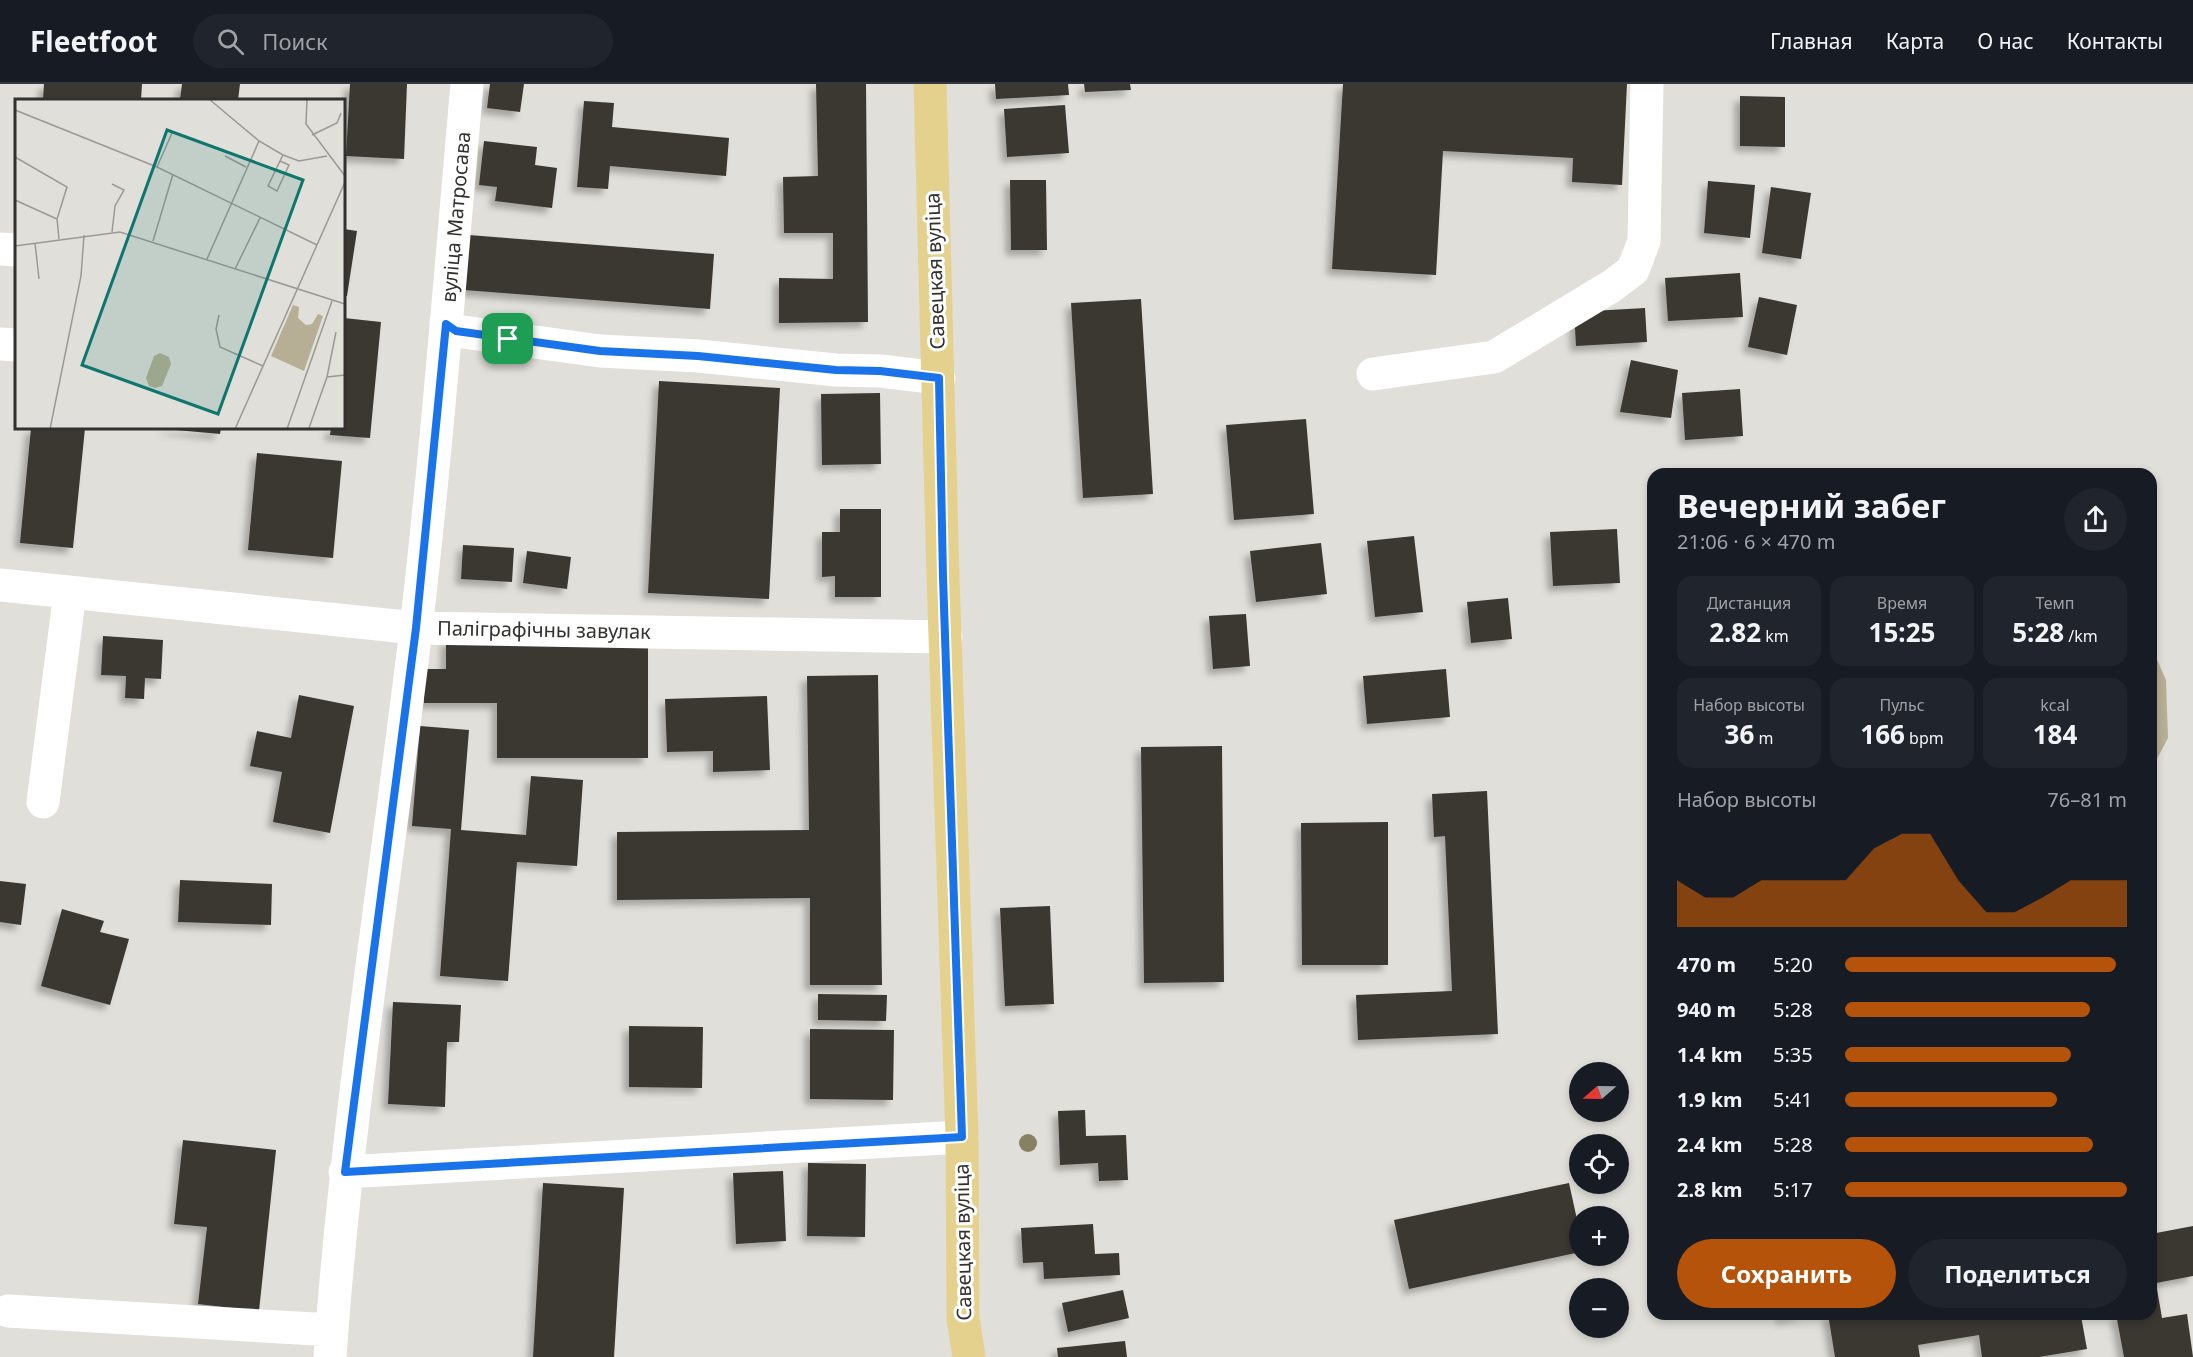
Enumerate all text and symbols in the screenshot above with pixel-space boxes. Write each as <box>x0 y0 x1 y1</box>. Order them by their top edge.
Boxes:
search box <box>193 14 613 68</box>
text: Fleetfoot <box>30 22 157 60</box>
icon: search <box>214 25 247 58</box>
text: Поиск <box>262 26 328 56</box>
text: Главная <box>1770 27 1853 55</box>
text: Карта <box>1886 27 1944 55</box>
text: О нас <box>1977 27 2034 55</box>
text: Контакты <box>2067 27 2163 55</box>
inset map <box>15 99 345 429</box>
street label: вуліца Матросава <box>435 130 476 304</box>
street label: Савецкая вуліца <box>918 192 951 350</box>
pin <box>482 313 533 364</box>
icon: arrive <box>491 322 524 355</box>
text: Вечерний забег <box>1677 483 1946 528</box>
button: share <box>2064 488 2127 551</box>
text: 21:06 · 6 × 470 m <box>1677 528 1835 555</box>
text: Дистанция <box>1707 592 1791 614</box>
text: Время <box>1877 592 1927 614</box>
text: Темп <box>2035 592 2075 614</box>
street label: Паліграфічны завулак <box>437 614 651 645</box>
text: 2.82 <box>1709 614 1761 650</box>
text: 15:25 <box>1869 614 1935 650</box>
text: 5:28 <box>2012 614 2064 650</box>
text: km <box>1761 625 1789 647</box>
text: /km <box>2064 625 2098 647</box>
text: Набор высоты <box>1693 694 1805 716</box>
text: Пульс <box>1879 694 1925 716</box>
text: kcal <box>2040 694 2070 716</box>
text: 36 <box>1725 716 1754 752</box>
text: 166 <box>1860 716 1905 752</box>
text: 184 <box>2033 716 2077 752</box>
text: m <box>1754 727 1773 749</box>
text: bpm <box>1905 727 1944 749</box>
text: Набор высоты <box>1677 786 1816 813</box>
text: 76–81 m <box>2047 786 2127 813</box>
text: 470 m <box>1677 951 1736 978</box>
text: 5:20 <box>1773 951 1813 978</box>
text: 940 m <box>1677 996 1736 1023</box>
text: 5:28 <box>1773 996 1813 1023</box>
text: 1.4 km <box>1677 1041 1743 1068</box>
text: 5:35 <box>1773 1041 1813 1068</box>
north arrow <box>1569 1062 1629 1122</box>
map controls <box>1569 1062 1629 1338</box>
text: 1.9 km <box>1677 1086 1743 1113</box>
text: 5:41 <box>1773 1086 1813 1113</box>
text: 2.4 km <box>1677 1131 1743 1158</box>
text: 5:28 <box>1773 1131 1813 1158</box>
button: locate <box>1569 1134 1629 1194</box>
street label: Савецкая вуліца <box>948 1163 977 1321</box>
text: 2.8 km <box>1677 1176 1743 1203</box>
text: 5:17 <box>1773 1176 1813 1203</box>
button: + <box>1569 1206 1629 1266</box>
button: Сохранить <box>1677 1239 1896 1308</box>
button: Поделиться <box>1908 1239 2127 1308</box>
button: − <box>1569 1278 1629 1338</box>

